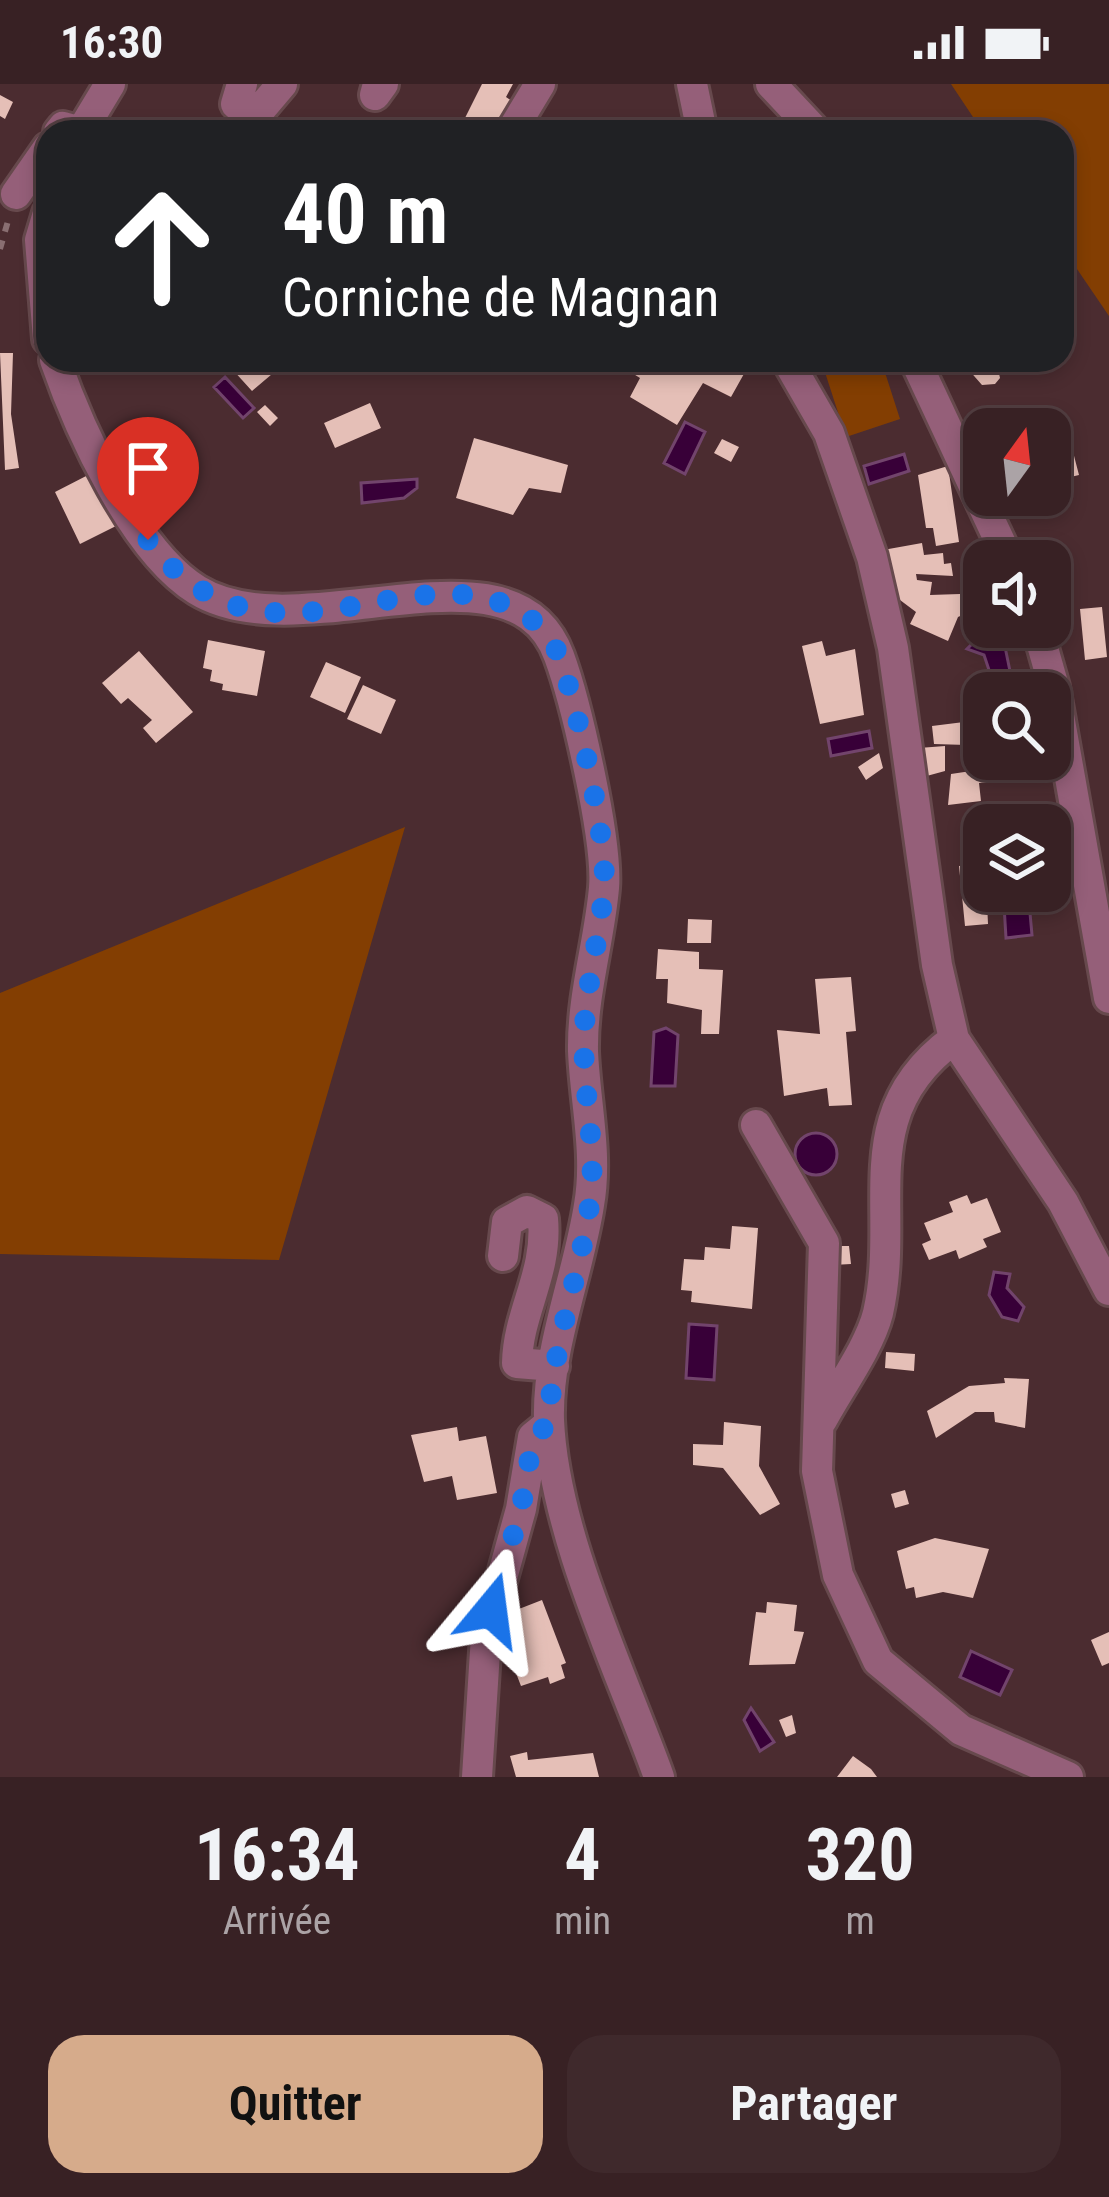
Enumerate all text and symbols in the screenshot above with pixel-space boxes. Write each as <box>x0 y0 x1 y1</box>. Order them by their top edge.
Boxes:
text: 16:30 <box>60 16 163 69</box>
text: 40 m <box>282 165 449 264</box>
icon: ahead <box>84 168 240 324</box>
text: Corniche de Magnan <box>282 266 719 329</box>
north arrow <box>963 408 1071 516</box>
map controls <box>963 408 1071 912</box>
pin <box>97 417 199 540</box>
icon: arrive <box>115 435 181 501</box>
button: sound <box>963 540 1071 648</box>
button: search <box>963 672 1071 780</box>
button: layers <box>963 804 1071 912</box>
position arrow <box>428 1547 554 1673</box>
text: 16:34 <box>194 1813 360 1898</box>
text: 4 <box>564 1813 601 1898</box>
text: 320 <box>805 1813 915 1898</box>
text: Arrivée <box>223 1898 331 1944</box>
text: min <box>554 1898 611 1944</box>
text: m <box>845 1898 875 1944</box>
button: Quitter <box>48 2035 543 2173</box>
button: Partager <box>567 2035 1061 2173</box>

